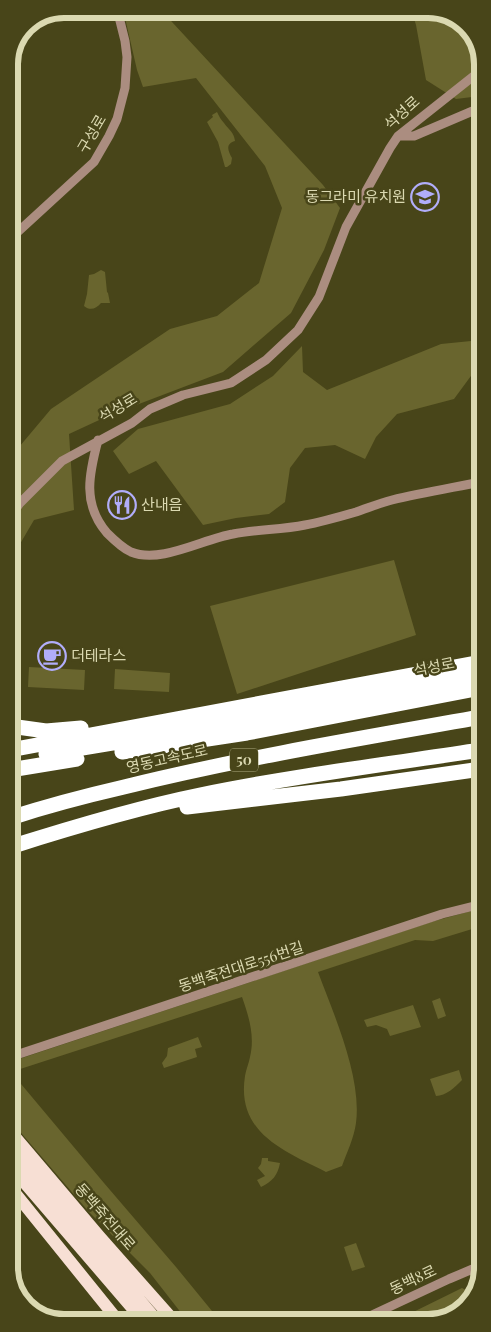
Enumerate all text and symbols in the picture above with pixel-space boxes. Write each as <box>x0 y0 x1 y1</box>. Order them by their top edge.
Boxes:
street label: 석성로 <box>379 91 423 134</box>
street label: 구성로 <box>72 111 110 156</box>
school or university icon: 동그라미 유치원 <box>410 182 440 212</box>
place label: 동그라미 유치원 <box>306 186 406 206</box>
street label: 석성로 <box>95 388 140 426</box>
restaurant icon: 산내음 <box>107 490 137 520</box>
place label: 산내음 <box>141 494 182 514</box>
cafe icon: 더테라스 <box>37 641 67 671</box>
place label: 더테라스 <box>71 645 126 665</box>
street label: 석성로 <box>412 652 456 680</box>
street label: 영동고속도로 <box>124 739 209 777</box>
road number: 50 <box>230 748 258 772</box>
street label: 동백죽전대로556번길 <box>175 936 306 996</box>
street label: 동백죽전대로 <box>71 1179 140 1254</box>
street label: 동백8로 <box>386 1260 439 1299</box>

